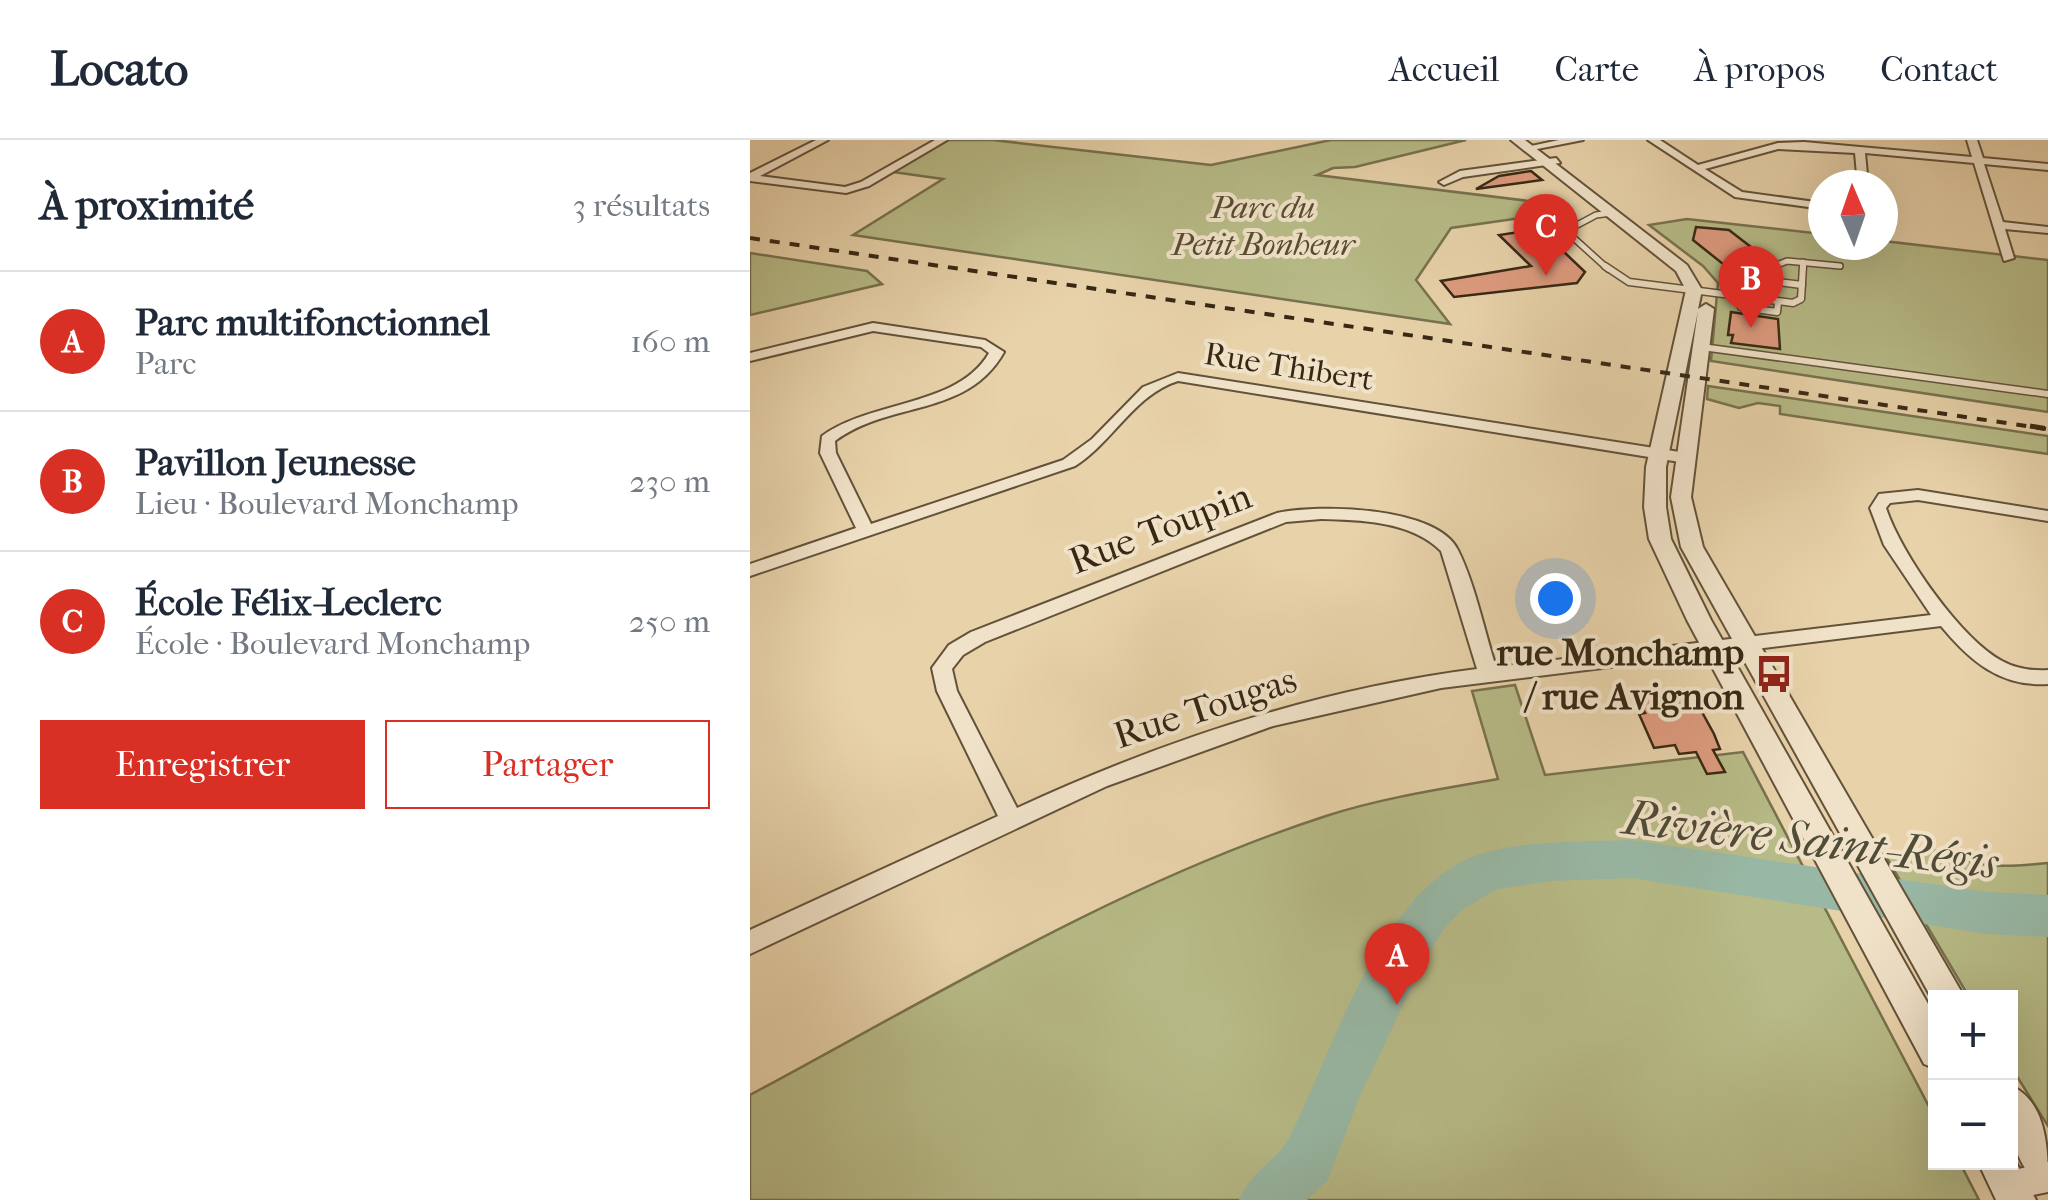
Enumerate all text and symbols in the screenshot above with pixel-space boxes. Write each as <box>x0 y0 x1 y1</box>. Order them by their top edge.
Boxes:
text: Locato <box>50 41 188 97</box>
text: Accueil <box>1389 49 1500 90</box>
text: Carte <box>1555 49 1639 90</box>
text: À propos <box>1694 49 1825 90</box>
text: Contact <box>1880 49 1998 90</box>
north arrow <box>1808 170 1898 260</box>
text: À proximité <box>40 181 254 230</box>
text: 3 résultats <box>573 187 710 224</box>
park label: Parc du Petit Bonheur <box>1169 189 1357 263</box>
pin: C <box>1514 194 1578 276</box>
pin: B <box>1718 246 1784 328</box>
text: Parc multifonctionnel <box>135 300 490 345</box>
text: A <box>62 323 83 360</box>
text: 160 m <box>630 323 710 360</box>
street label: Rue Thibert <box>1202 335 1377 398</box>
text: Parc <box>135 345 196 382</box>
text: Pavillon Jeunesse <box>135 440 416 485</box>
text: B <box>62 463 83 500</box>
text: 230 m <box>629 463 710 500</box>
street label: Rue Toupin <box>1063 473 1258 584</box>
text: Lieu · Boulevard Monchamp <box>135 485 519 522</box>
your location <box>1530 573 1581 624</box>
text: École Félix-Leclerc <box>135 580 442 625</box>
text: C <box>62 603 83 640</box>
text: 250 m <box>629 603 710 640</box>
text: École · Boulevard Monchamp <box>135 625 530 662</box>
place label: rue Monchamp / rue Avignon <box>1497 630 1745 719</box>
bus stop icon: rue Monchamp / rue Avignon <box>1753 653 1795 695</box>
street label: Rue Tougas <box>1108 657 1302 758</box>
button: Enregistrer <box>40 720 365 809</box>
button: Partager <box>385 720 710 809</box>
water label: Rivière Saint-Régis <box>1618 789 2002 891</box>
pin: A <box>1364 922 1430 1005</box>
map controls <box>1928 990 2018 1170</box>
button: + <box>1928 990 2018 1080</box>
button: − <box>1928 1080 2018 1170</box>

